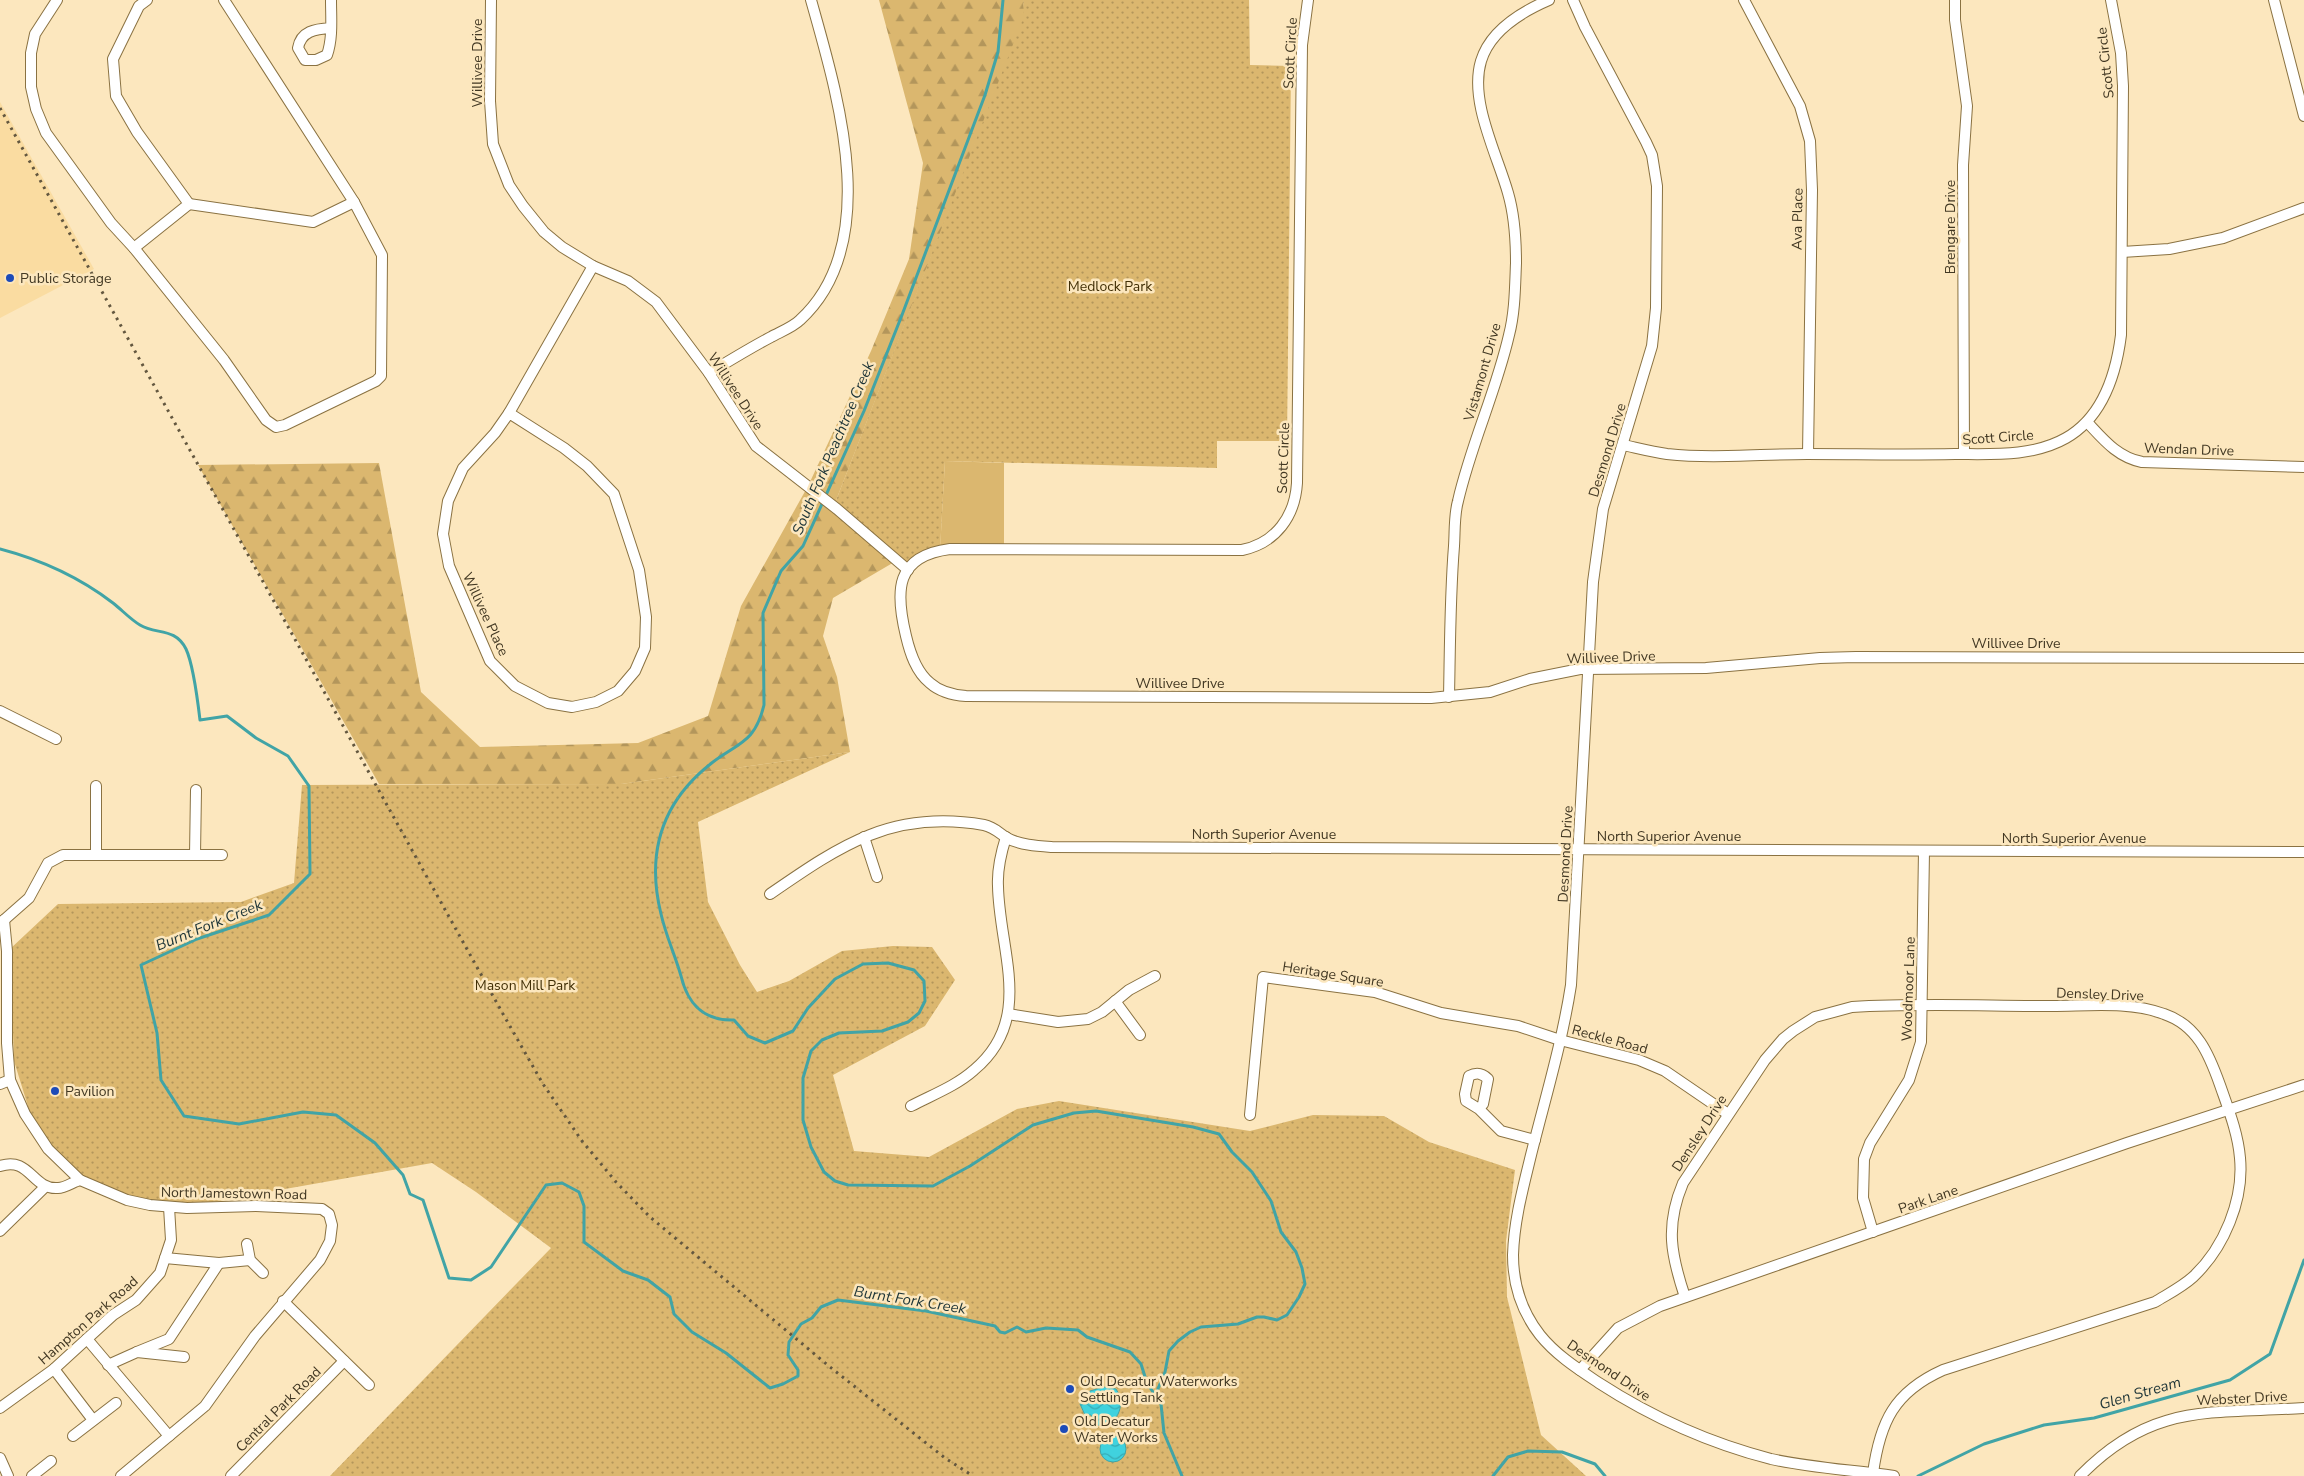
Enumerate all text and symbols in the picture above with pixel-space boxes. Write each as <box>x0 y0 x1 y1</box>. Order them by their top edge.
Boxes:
street label: Scott Circle <box>1279 17 1302 89</box>
street label: Willivee Drive <box>468 18 487 108</box>
street label: Scott Circle <box>2092 26 2119 99</box>
street label: Brengare Drive <box>1941 180 1960 274</box>
street label: Ava Place <box>1787 188 1808 250</box>
place label: Public Storage <box>20 269 111 288</box>
marker: Public Storage <box>4 272 16 284</box>
park label: Medlock Park <box>1068 277 1153 296</box>
street label: Vistamont Drive <box>1459 321 1506 424</box>
street label: Willivee Drive <box>703 349 768 434</box>
water label: South Fork Peachtree Creek <box>787 358 879 538</box>
street label: Desmond Drive <box>1584 401 1631 499</box>
street label: Scott Circle <box>1273 422 1294 494</box>
street label: Scott Circle <box>1962 426 2034 449</box>
street label: Wendan Drive <box>2144 438 2234 461</box>
street label: Willivee Place <box>458 569 513 659</box>
street label: Willivee Drive <box>1971 634 2061 653</box>
street label: Willivee Drive <box>1566 646 1656 669</box>
street label: Willivee Drive <box>1135 674 1225 693</box>
street label: Desmond Drive <box>1553 805 1578 903</box>
street label: North Superior Avenue <box>1192 825 1336 844</box>
street label: North Superior Avenue <box>1597 827 1741 846</box>
street label: North Superior Avenue <box>2002 829 2146 848</box>
water label: Burnt Fork Creek <box>153 894 266 956</box>
street label: Woodmoor Lane <box>1897 936 1920 1042</box>
street label: Heritage Square <box>1281 957 1385 992</box>
park label: Mason Mill Park <box>475 976 576 995</box>
street label: Densley Drive <box>2056 983 2144 1006</box>
street label: Reckle Road <box>1570 1020 1650 1059</box>
place label: Pavilion <box>65 1082 114 1101</box>
marker: Pavilion <box>49 1085 61 1097</box>
street label: Densley Drive <box>1668 1091 1731 1175</box>
street label: Park Lane <box>1896 1180 1961 1219</box>
street label: North Jamestown Road <box>161 1183 307 1204</box>
street label: Hampton Park Road <box>34 1272 142 1369</box>
water label: Burnt Fork Creek <box>852 1281 968 1319</box>
street label: Desmond Drive <box>1563 1335 1654 1405</box>
street label: Central Park Road <box>232 1363 325 1456</box>
place label: Old Decatur Waterworks Settling Tank <box>1080 1372 1238 1407</box>
water label: Glen Stream <box>2097 1372 2183 1414</box>
marker: Old Decatur Waterworks Settling Tank <box>1064 1383 1076 1395</box>
street label: Webster Drive <box>2196 1387 2288 1410</box>
place label: Old Decatur Water Works <box>1074 1412 1158 1447</box>
marker: Old Decatur Water Works <box>1058 1423 1070 1435</box>

